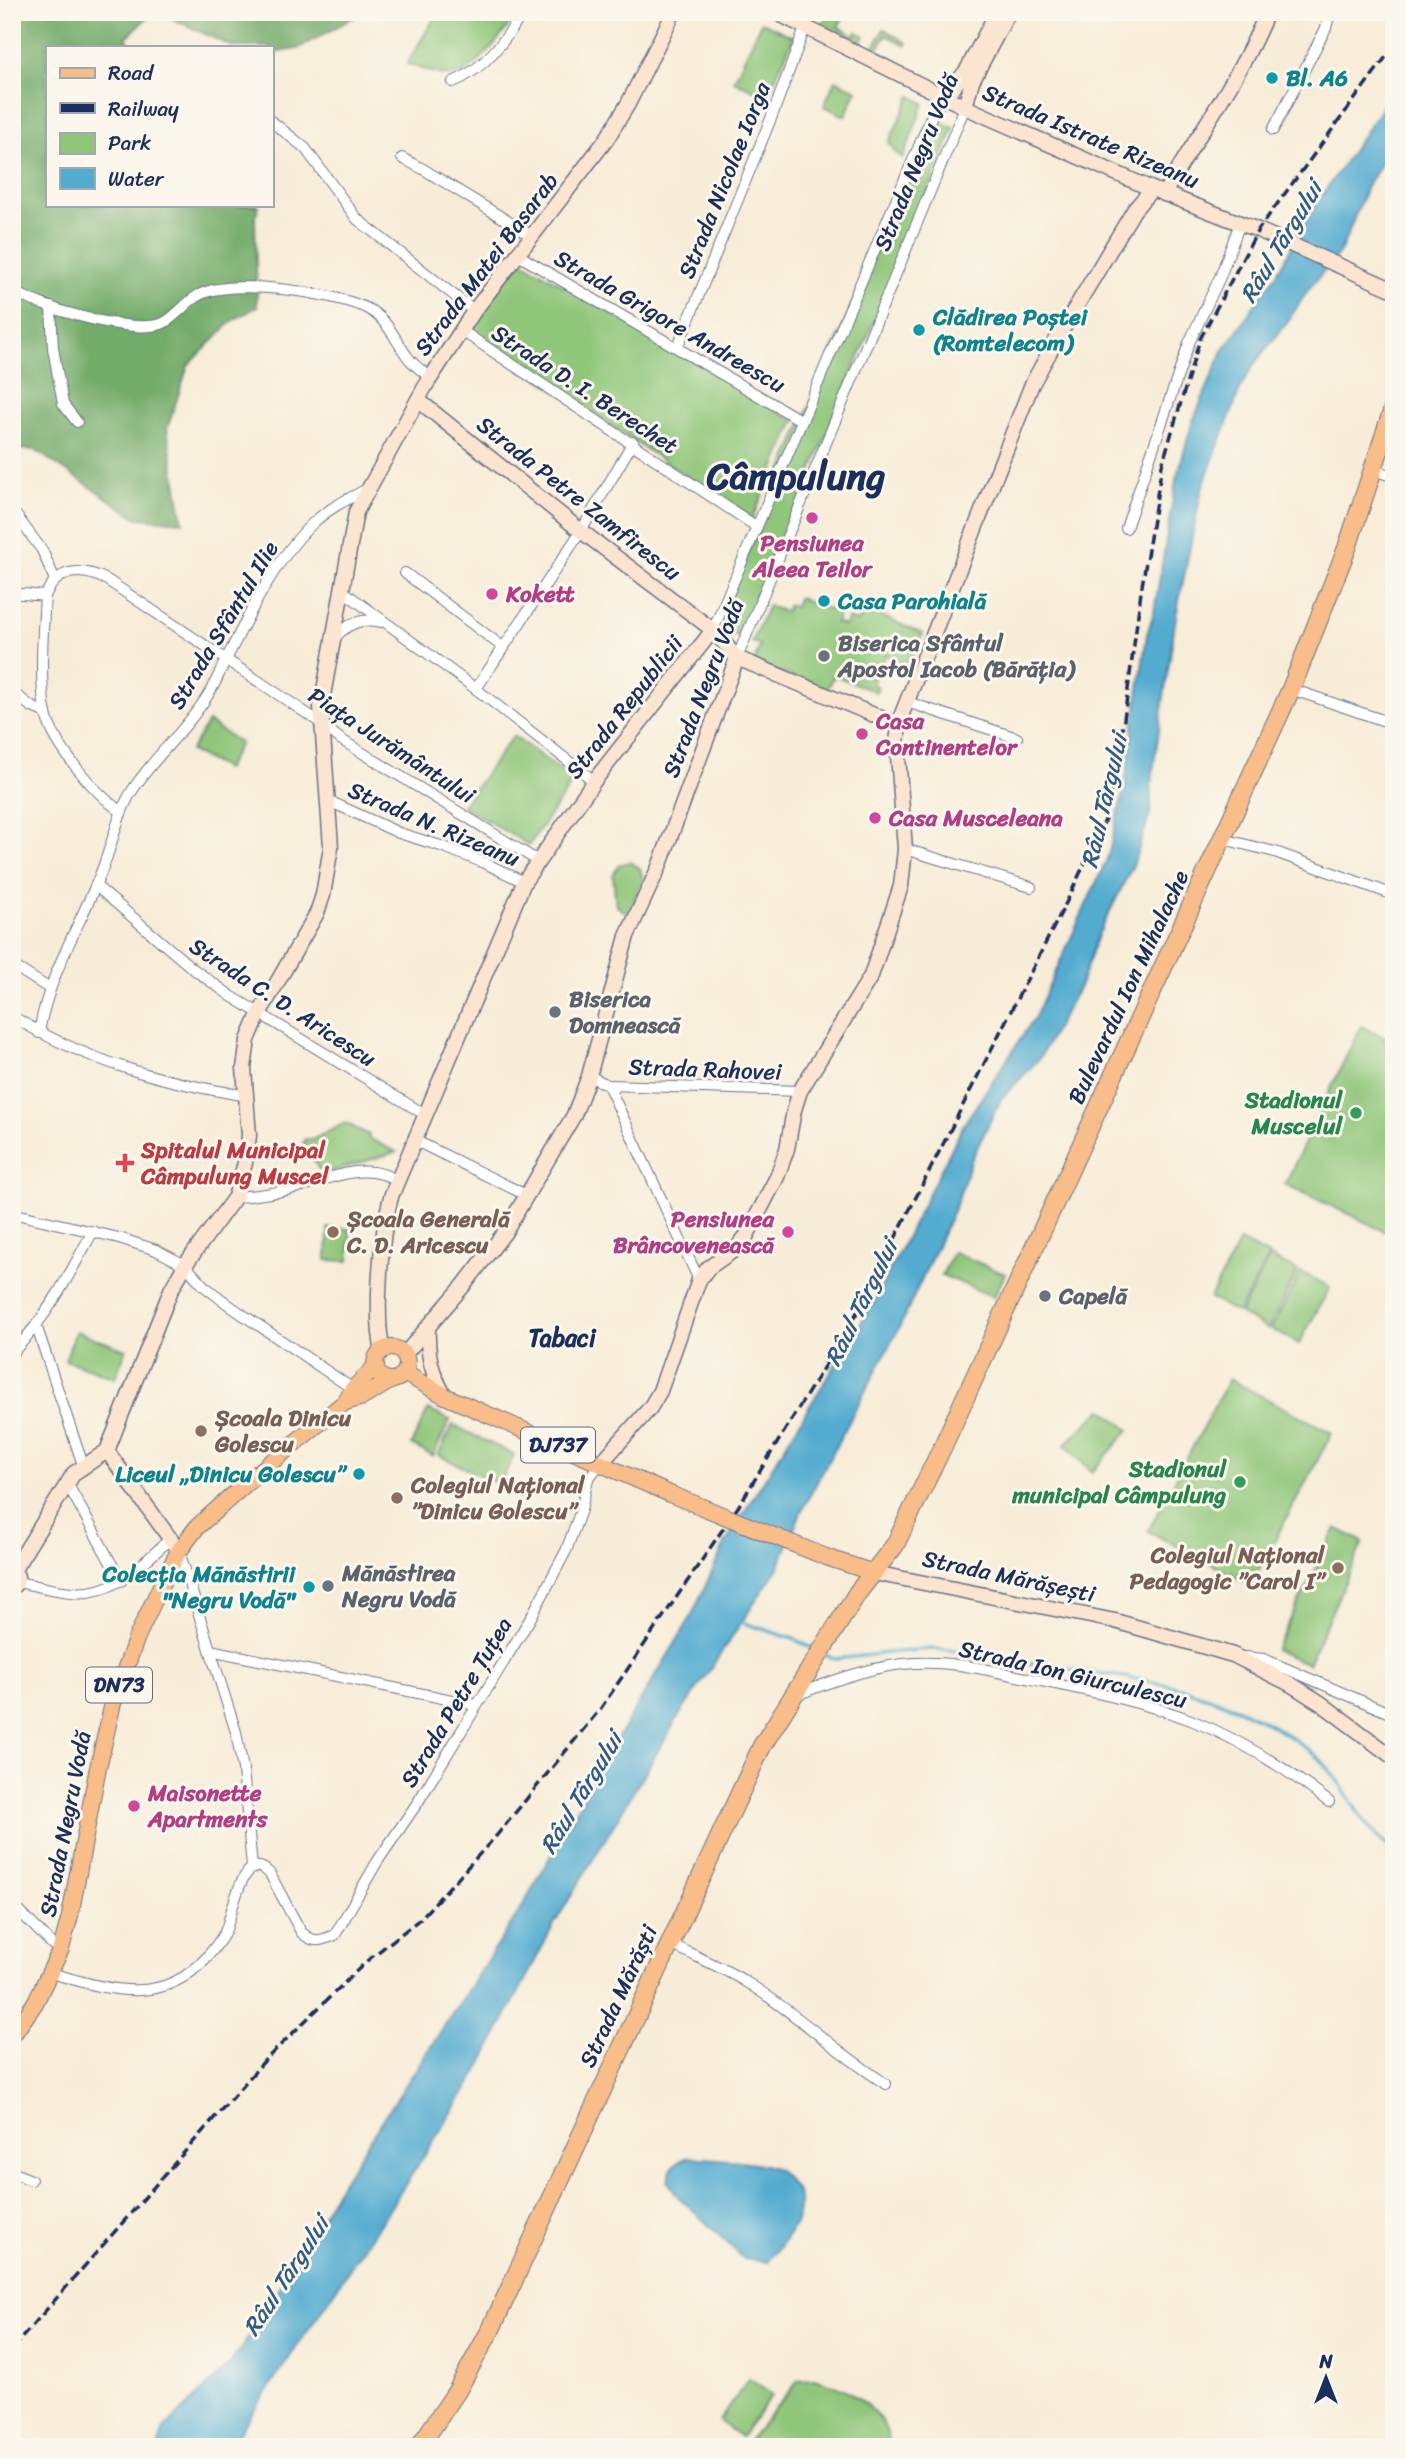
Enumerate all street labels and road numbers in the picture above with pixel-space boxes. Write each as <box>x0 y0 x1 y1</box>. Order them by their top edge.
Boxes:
street label: Strada Negru Vodă <box>862 66 971 257</box>
street label: Strada Istrate Rizeanu <box>976 72 1206 201</box>
street label: Strada Nicolae Iorga <box>666 75 783 285</box>
street label: Strada Matei Basarab <box>403 163 570 365</box>
street label: Strada Grigore Andreescu <box>546 238 794 405</box>
street label: Strada D. I. Berechet <box>483 313 687 466</box>
street label: Strada Petre Zamfirescu <box>467 405 691 592</box>
street label: Strada Sfântul Ilie <box>157 533 290 718</box>
street label: Strada Negru Vodă <box>651 591 757 784</box>
street label: Strada Republicii <box>555 626 695 788</box>
street label: Piața Jurământului <box>300 676 484 815</box>
street label: Strada N. Rizeanu <box>341 770 526 879</box>
street label: Bulevardul Ion Mihalache <box>1056 863 1201 1111</box>
street label: Strada C. D. Aricescu <box>181 926 385 1079</box>
street label: Strada Rahovei <box>628 1046 783 1093</box>
road number: DJ737 <box>521 1428 595 1462</box>
street label: Strada Mărășești <box>919 1538 1100 1615</box>
street label: Strada Petre Țuțea <box>389 1609 524 1796</box>
street label: Strada Ion Giurculescu <box>955 1628 1192 1721</box>
road number: DN73 <box>86 1668 152 1702</box>
street label: Strada Negru Vodă <box>27 1726 104 1921</box>
street label: Strada Mărăști <box>567 1917 670 2074</box>

